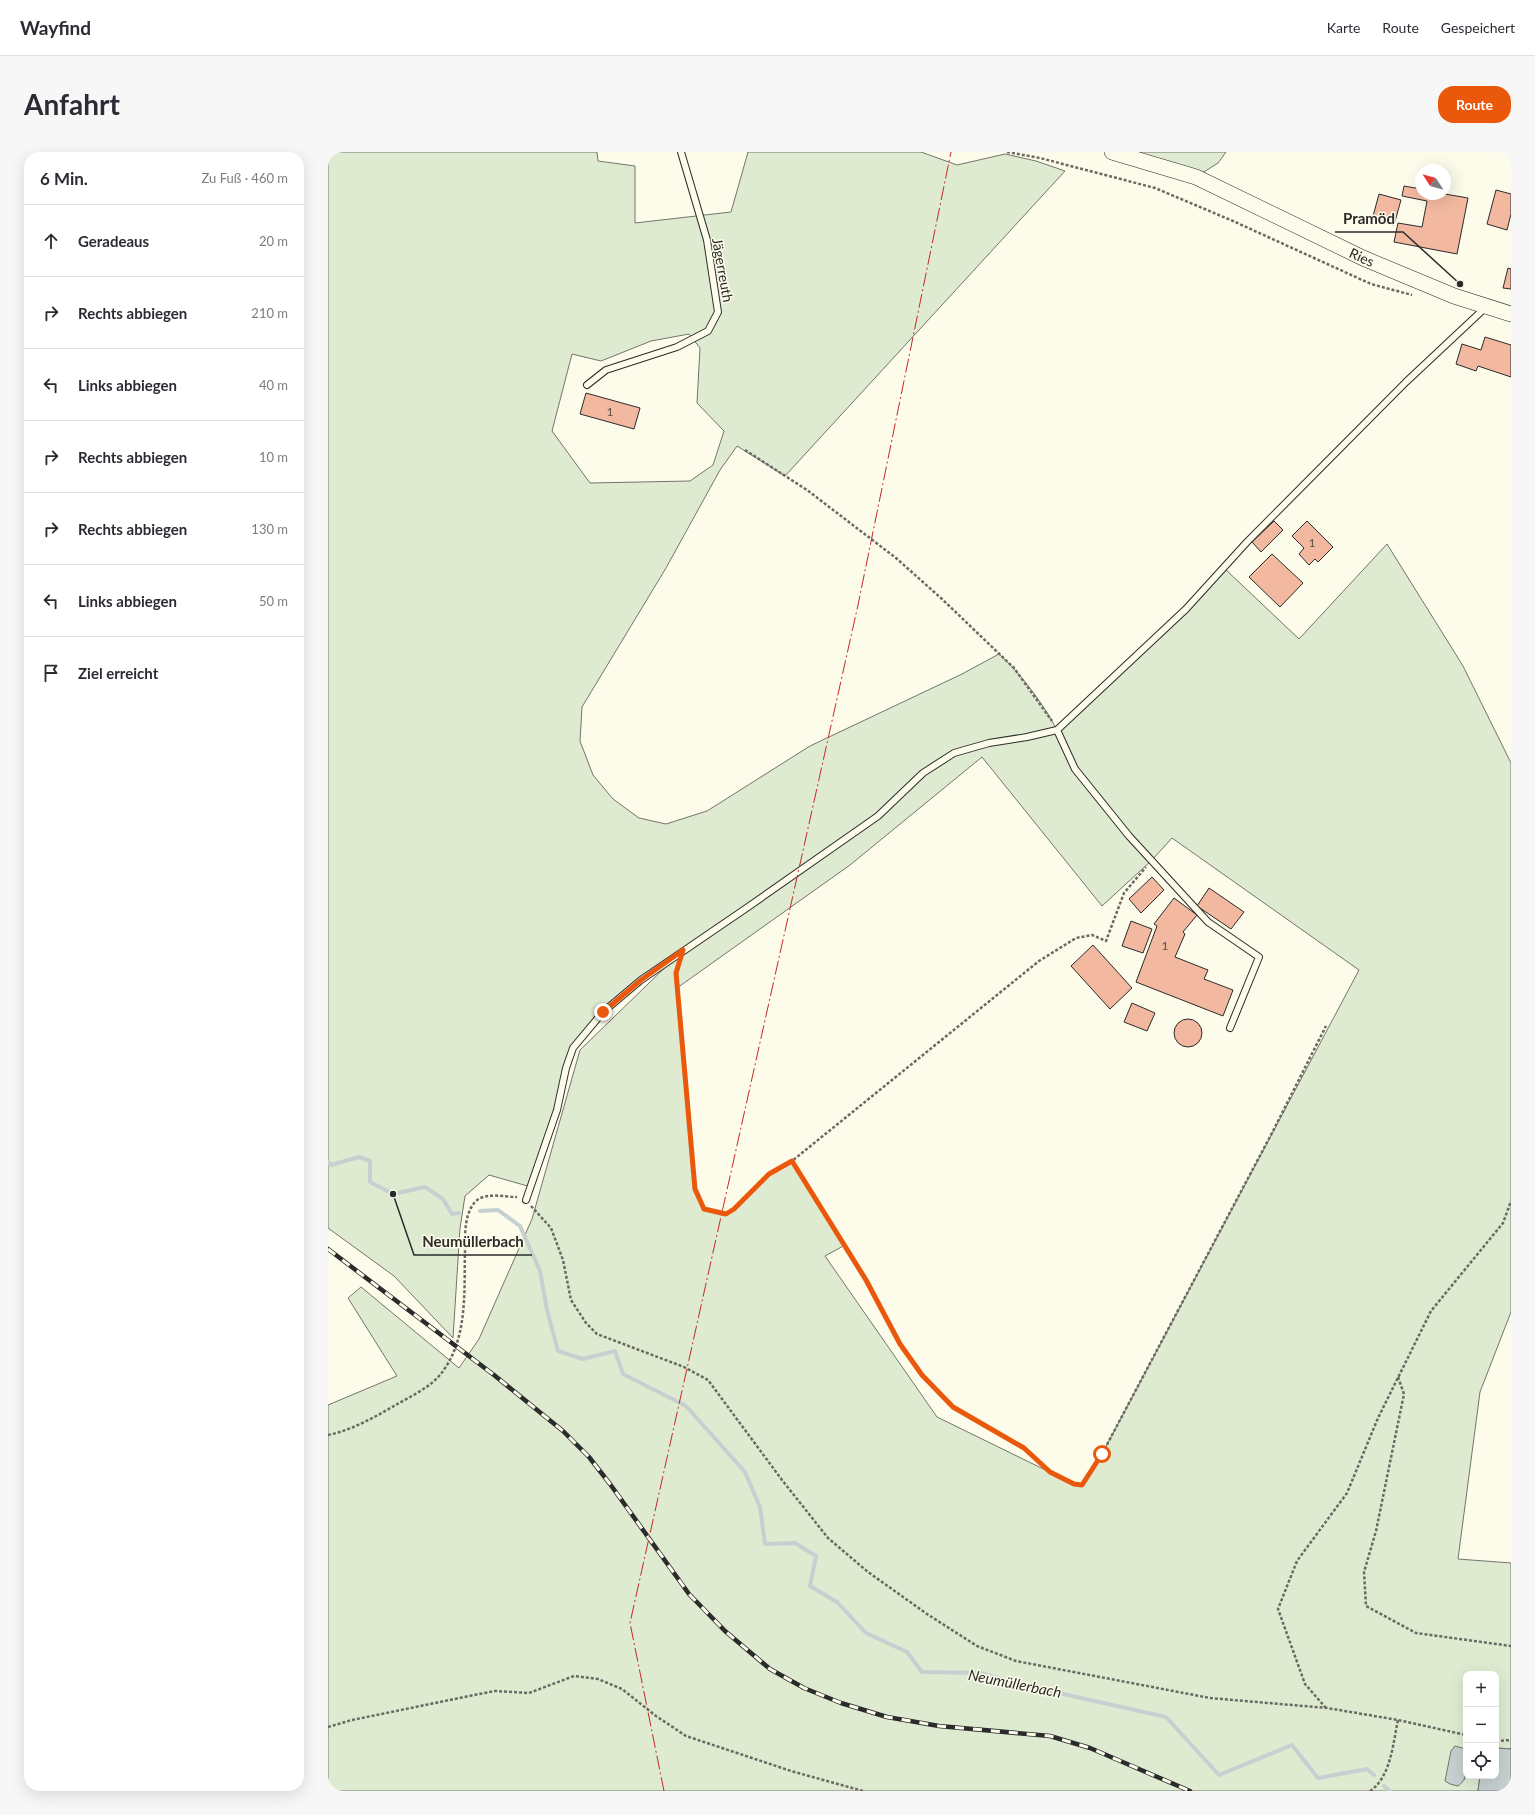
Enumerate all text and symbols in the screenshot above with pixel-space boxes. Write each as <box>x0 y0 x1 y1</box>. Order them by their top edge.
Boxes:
text: Wayfind <box>20 16 91 39</box>
text: Karte <box>1327 19 1360 36</box>
text: Route <box>1382 19 1419 36</box>
text: Gespeichert <box>1441 19 1515 36</box>
button: Route <box>1438 86 1511 123</box>
text: Anfahrt <box>24 87 120 121</box>
north arrow <box>1415 164 1451 200</box>
text: 6 Min. <box>40 168 88 189</box>
text: Zu Fuß · 460 m <box>202 170 288 186</box>
callout: Pramöd <box>1335 205 1403 232</box>
text: Pramöd <box>1343 209 1395 227</box>
icon: ahead <box>40 230 62 252</box>
text: Geradeaus <box>78 232 149 250</box>
text: 20 m <box>259 233 288 249</box>
street label: Jägerreuth <box>709 236 737 304</box>
street label: Ries <box>1347 244 1377 270</box>
icon: right <box>40 302 62 324</box>
text: Rechts abbiegen <box>78 304 187 322</box>
text: 210 m <box>251 305 288 321</box>
icon: left <box>40 374 62 396</box>
text: Links abbiegen <box>78 376 177 394</box>
text: 40 m <box>259 377 288 393</box>
house number: 1 <box>607 404 614 419</box>
icon: right <box>40 446 62 468</box>
text: Rechts abbiegen <box>78 448 187 466</box>
text: 10 m <box>259 449 288 465</box>
icon: right <box>40 518 62 540</box>
text: Rechts abbiegen <box>78 520 187 538</box>
text: 130 m <box>251 521 288 537</box>
house number: 1 <box>1309 535 1316 550</box>
icon: left <box>40 590 62 612</box>
text: Links abbiegen <box>78 592 177 610</box>
text: 50 m <box>259 593 288 609</box>
icon: arrive <box>40 662 62 684</box>
text: Ziel erreicht <box>78 664 158 682</box>
house number: 1 <box>1162 938 1169 953</box>
route end <box>594 1003 612 1021</box>
callout: Neumüllerbach <box>414 1228 532 1255</box>
text: Neumüllerbach <box>422 1232 524 1250</box>
route start <box>1093 1445 1111 1463</box>
water label: Neumüllerbach <box>967 1665 1063 1701</box>
map controls <box>1463 1671 1499 1779</box>
button: + <box>1463 1671 1499 1707</box>
button: − <box>1463 1707 1499 1743</box>
button: locate <box>1463 1743 1499 1779</box>

